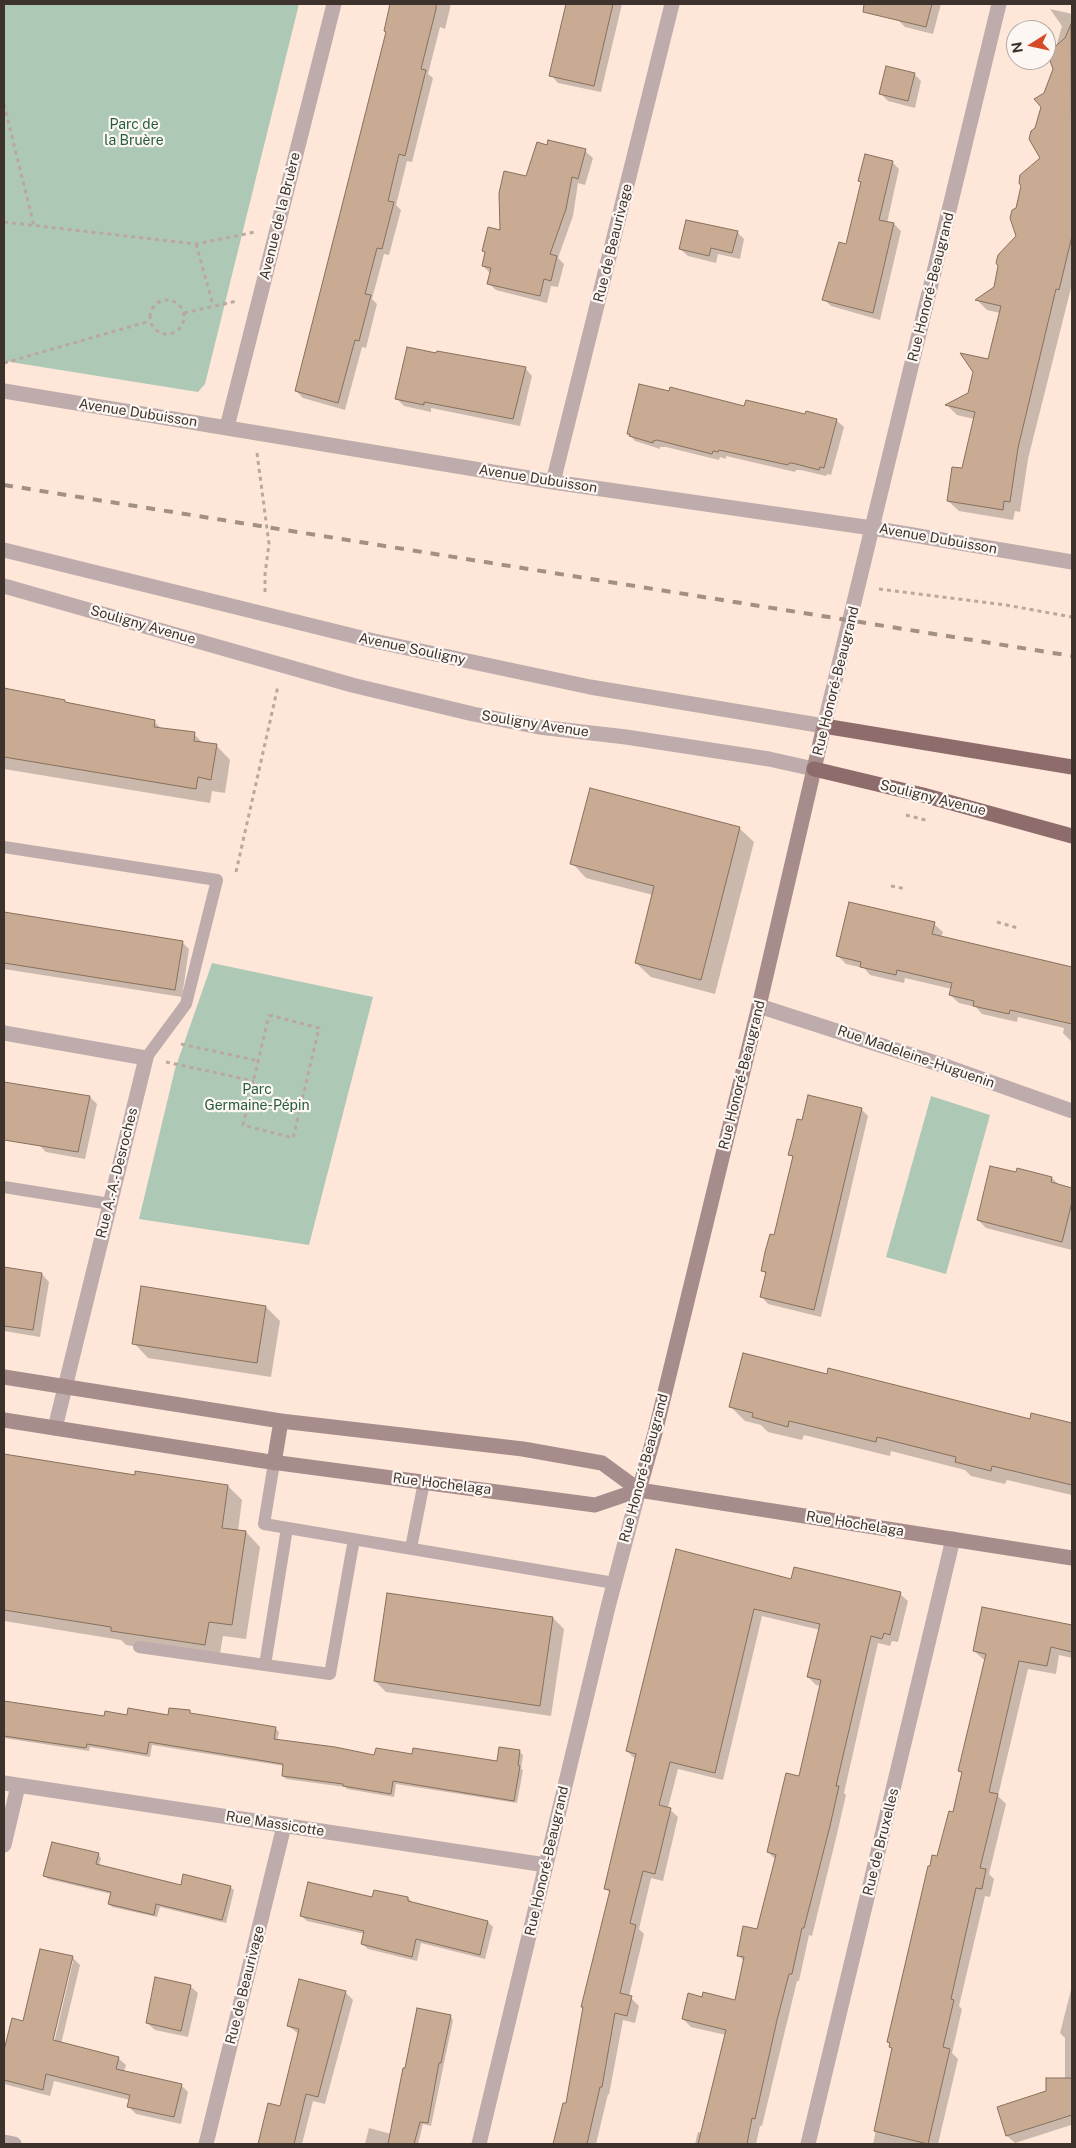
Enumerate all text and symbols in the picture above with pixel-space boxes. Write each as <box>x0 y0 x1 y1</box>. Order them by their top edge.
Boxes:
north arrow <box>1006 20 1056 70</box>
text: N <box>1008 41 1026 54</box>
park label: Parc de la Bruère <box>104 117 164 150</box>
street label: Avenue de la Bruère <box>256 151 304 281</box>
street label: Rue de Beaurivage <box>590 182 636 304</box>
street label: Rue Honoré-Beaugrand <box>904 211 958 363</box>
street label: Avenue Dubuisson <box>78 395 198 431</box>
street label: Avenue Dubuisson <box>478 461 598 497</box>
street label: Avenue Dubuisson <box>878 520 998 558</box>
street label: Souligny Avenue <box>88 602 198 648</box>
street label: Rue Honoré-Beaugrand <box>809 605 863 757</box>
street label: Avenue Souligny <box>357 629 467 669</box>
street label: Souligny Avenue <box>480 707 590 741</box>
street label: Souligny Avenue <box>878 777 988 819</box>
street label: Rue Honoré-Beaugrand <box>715 999 769 1151</box>
street label: Rue Madeleine-Huguenin <box>835 1022 997 1092</box>
park label: Parc Germaine-Pépin <box>204 1082 310 1114</box>
street label: Rue A.-A.-Desroches <box>93 1106 141 1240</box>
street label: Rue Honoré-Beaugrand <box>616 1392 672 1544</box>
street label: Rue Hochelaga <box>392 1470 492 1498</box>
street label: Rue Hochelaga <box>805 1508 905 1540</box>
street label: Rue Honoré-Beaugrand <box>522 1784 572 1938</box>
street label: Rue de Bruxelles <box>860 1787 902 1897</box>
street label: Rue Massicotte <box>225 1808 325 1840</box>
street label: Rue de Beaurivage <box>222 1924 268 2046</box>

